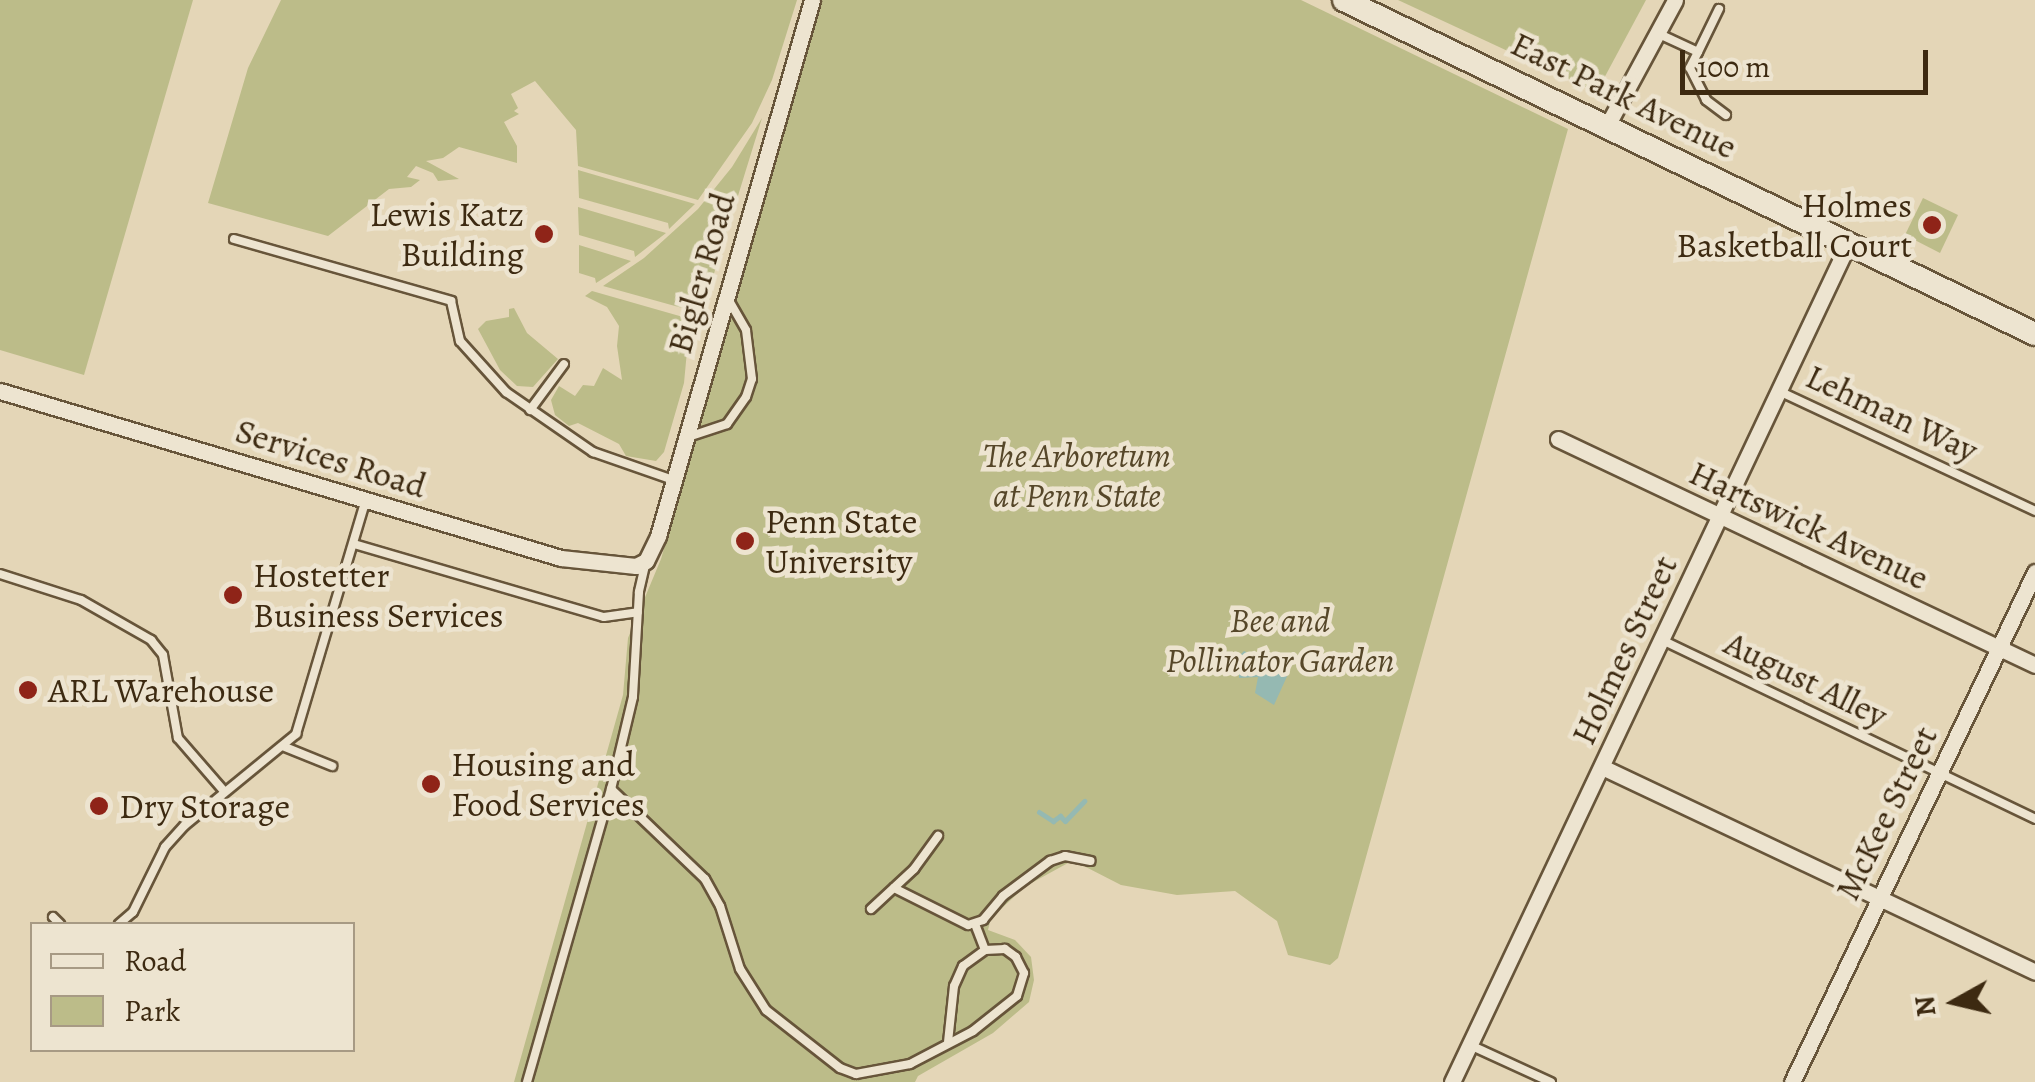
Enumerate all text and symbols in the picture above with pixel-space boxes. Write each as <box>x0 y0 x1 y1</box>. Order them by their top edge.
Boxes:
street label: East Park Avenue <box>1504 22 1744 168</box>
scale bar <box>1685 30 1932 92</box>
text: 100 m <box>1697 47 1770 87</box>
place label: Holmes Basketball Court <box>1676 184 1912 266</box>
street label: Bigler Road <box>658 188 744 358</box>
place label: Lewis Katz Building <box>369 193 524 275</box>
marker: Holmes Basketball Court <box>1921 214 1943 236</box>
marker: Lewis Katz Building <box>533 223 555 245</box>
street label: Lehman Way <box>1799 355 1985 471</box>
street label: Services Road <box>231 409 431 507</box>
park label: The Arboretum at Penn State <box>983 434 1171 516</box>
street label: Hartswick Avenue <box>1683 451 1935 599</box>
place label: Penn State University <box>765 500 917 582</box>
marker: Penn State University <box>734 530 756 552</box>
street label: Holmes Street <box>1562 549 1686 751</box>
place label: Hostetter Business Services <box>253 554 504 636</box>
marker: Hostetter Business Services <box>222 584 244 606</box>
park label: Bee and Pollinator Garden <box>1166 599 1394 681</box>
street label: August Alley <box>1718 622 1894 736</box>
place label: ARL Warehouse <box>48 669 274 711</box>
marker: ARL Warehouse <box>17 679 39 701</box>
street label: McKee Street <box>1826 719 1946 907</box>
place label: Housing and Food Services <box>451 743 645 825</box>
marker: Housing and Food Services <box>420 773 442 795</box>
place label: Dry Storage <box>119 785 290 827</box>
marker: Dry Storage <box>88 795 110 817</box>
legend <box>30 922 355 1052</box>
text: Road <box>124 941 186 981</box>
north arrow <box>1905 952 2005 1052</box>
text: Park <box>124 991 180 1031</box>
text: N <box>1905 993 1946 1019</box>

